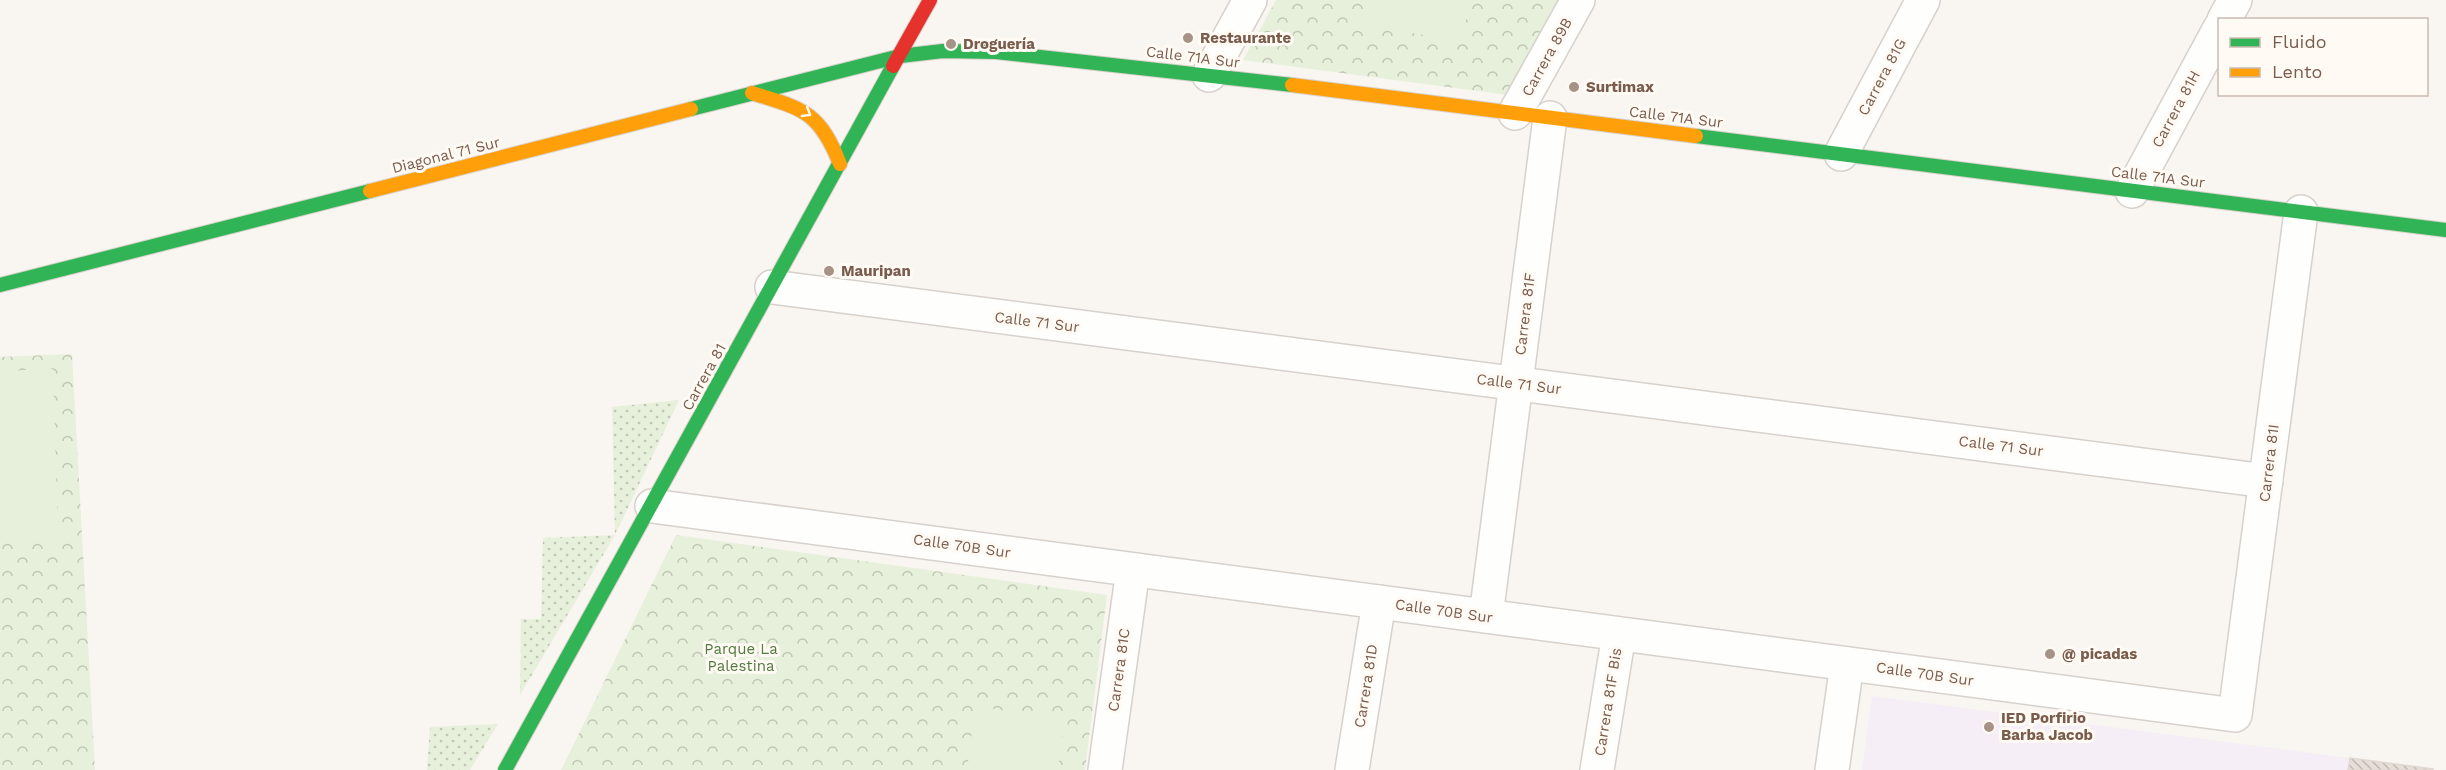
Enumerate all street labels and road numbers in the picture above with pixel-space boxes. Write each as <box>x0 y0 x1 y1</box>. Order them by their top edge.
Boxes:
street label: Carrera 89B <box>1518 15 1576 99</box>
street label: Carrera 81G <box>1854 35 1910 119</box>
street label: Calle 71A Sur <box>1145 42 1241 72</box>
street label: Carrera 81H <box>2148 67 2204 151</box>
street label: Calle 71A Sur <box>1628 102 1724 132</box>
street label: Diagonal 71 Sur <box>390 133 502 177</box>
street label: Calle 71A Sur <box>2110 162 2206 192</box>
street label: Carrera 81F <box>1511 272 1539 356</box>
street label: Calle 71 Sur <box>994 308 1080 336</box>
street label: Carrera 81 <box>678 340 730 414</box>
street label: Calle 71 Sur <box>1476 370 1562 398</box>
street label: Carrera 81I <box>2255 423 2283 503</box>
street label: Calle 71 Sur <box>1958 432 2044 460</box>
street label: Calle 70B Sur <box>912 530 1012 562</box>
street label: Calle 70B Sur <box>1394 595 1494 627</box>
street label: Carrera 81C <box>1104 627 1134 713</box>
street label: Carrera 81D <box>1351 643 1381 729</box>
street label: Carrera 81F Bis <box>1591 647 1625 757</box>
street label: Calle 70B Sur <box>1875 658 1975 690</box>

